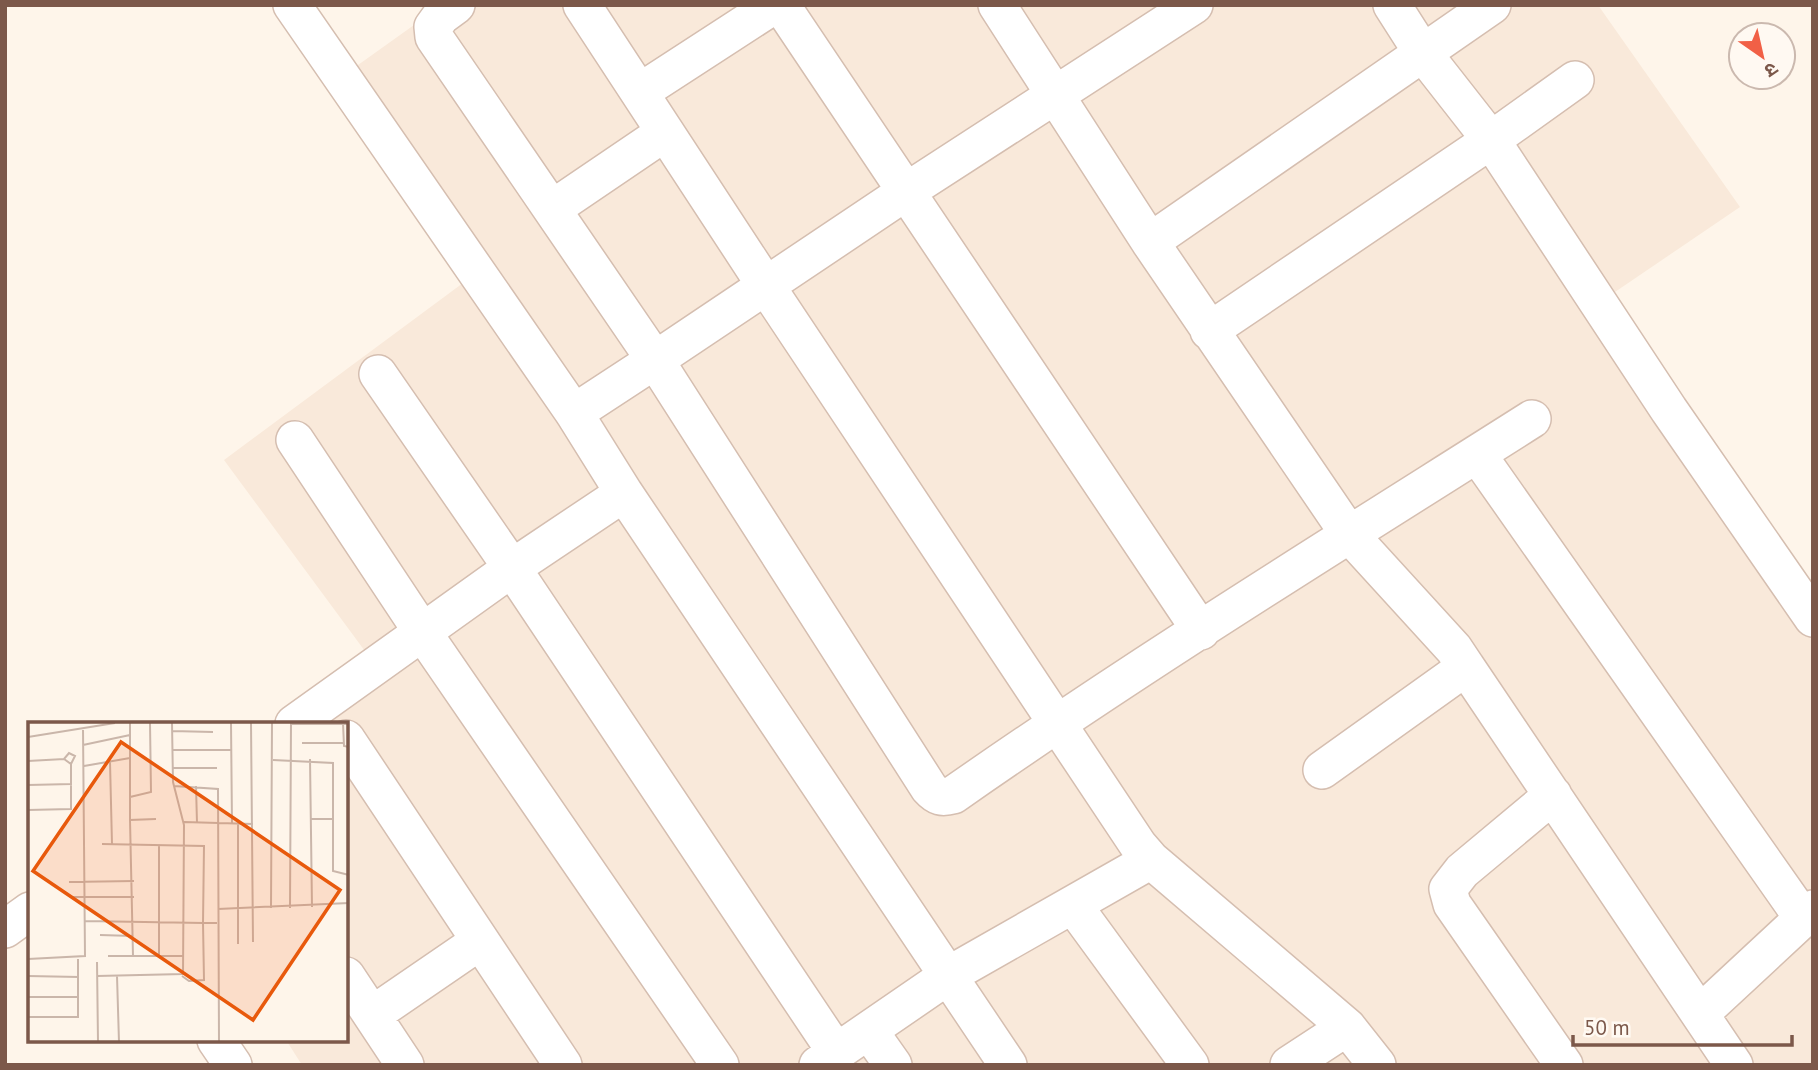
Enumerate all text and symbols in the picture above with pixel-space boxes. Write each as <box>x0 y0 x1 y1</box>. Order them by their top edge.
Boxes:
north arrow <box>1727 21 1797 91</box>
text: उ <box>1759 57 1783 84</box>
inset map <box>28 722 348 1042</box>
scale bar <box>1573 1004 1792 1048</box>
text: 50 m <box>1584 1014 1630 1041</box>

